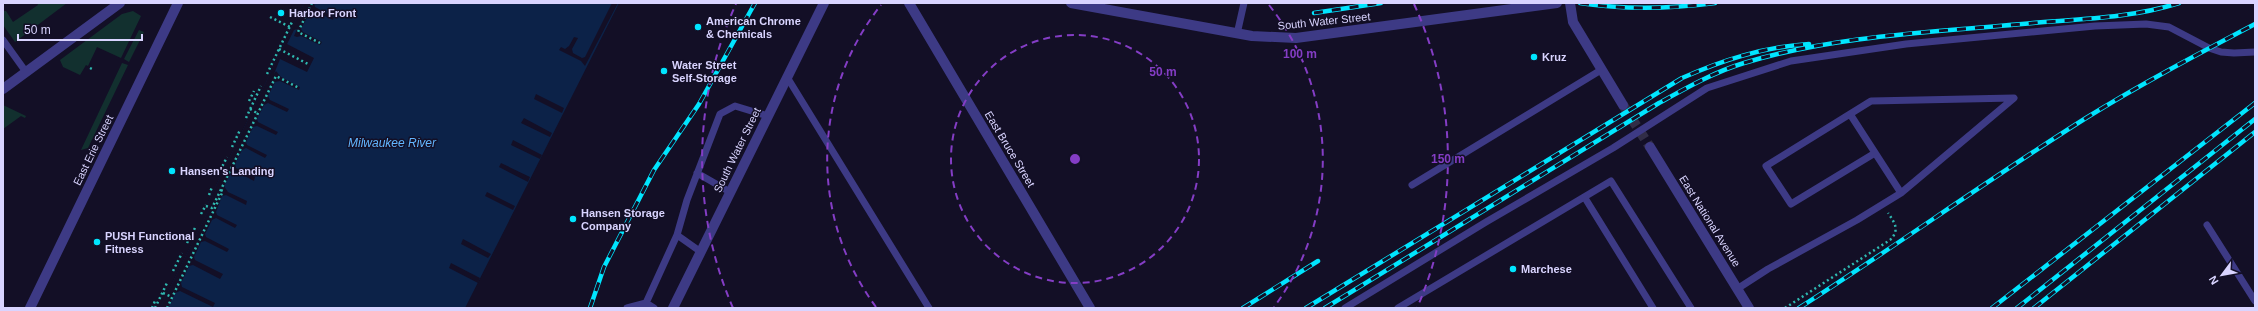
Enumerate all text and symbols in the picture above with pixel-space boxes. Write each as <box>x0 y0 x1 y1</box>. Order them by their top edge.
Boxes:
place label: Harbor Front <box>289 7 357 19</box>
marker: Harbor Front <box>276 8 286 18</box>
street label: South Water Street <box>1277 10 1371 32</box>
place label: American Chrome & Chemicals <box>706 15 801 40</box>
scale bar <box>18 16 142 42</box>
marker: American Chrome & Chemicals <box>693 22 703 32</box>
text: 50 m <box>24 23 51 37</box>
text: 100 m <box>1283 47 1317 61</box>
place label: Kruz <box>1542 51 1567 63</box>
marker: Kruz <box>1529 52 1539 62</box>
place label: Water Street Self-Storage <box>672 59 737 84</box>
text: 50 m <box>1149 65 1177 79</box>
marker: Water Street Self-Storage <box>659 66 669 76</box>
street label: South Water Street <box>711 106 763 194</box>
street label: East Bruce Street <box>983 109 1037 189</box>
street label: East Erie Street <box>71 113 115 187</box>
water label: Milwaukee River <box>348 136 437 150</box>
centre of rings <box>1068 152 1082 166</box>
text: 150 m <box>1431 152 1465 166</box>
place label: Hansen's Landing <box>180 165 274 177</box>
marker: Hansen's Landing <box>167 166 177 176</box>
street label: East National Avenue <box>1677 173 1743 269</box>
place label: Hansen Storage Company <box>581 207 665 232</box>
marker: Hansen Storage Company <box>568 214 578 224</box>
place label: PUSH Functional Fitness <box>105 230 194 255</box>
marker: PUSH Functional Fitness <box>92 237 102 247</box>
north arrow <box>2202 255 2242 295</box>
place label: Marchese <box>1521 263 1572 275</box>
marker: Marchese <box>1508 264 1518 274</box>
text: N <box>2206 274 2221 287</box>

